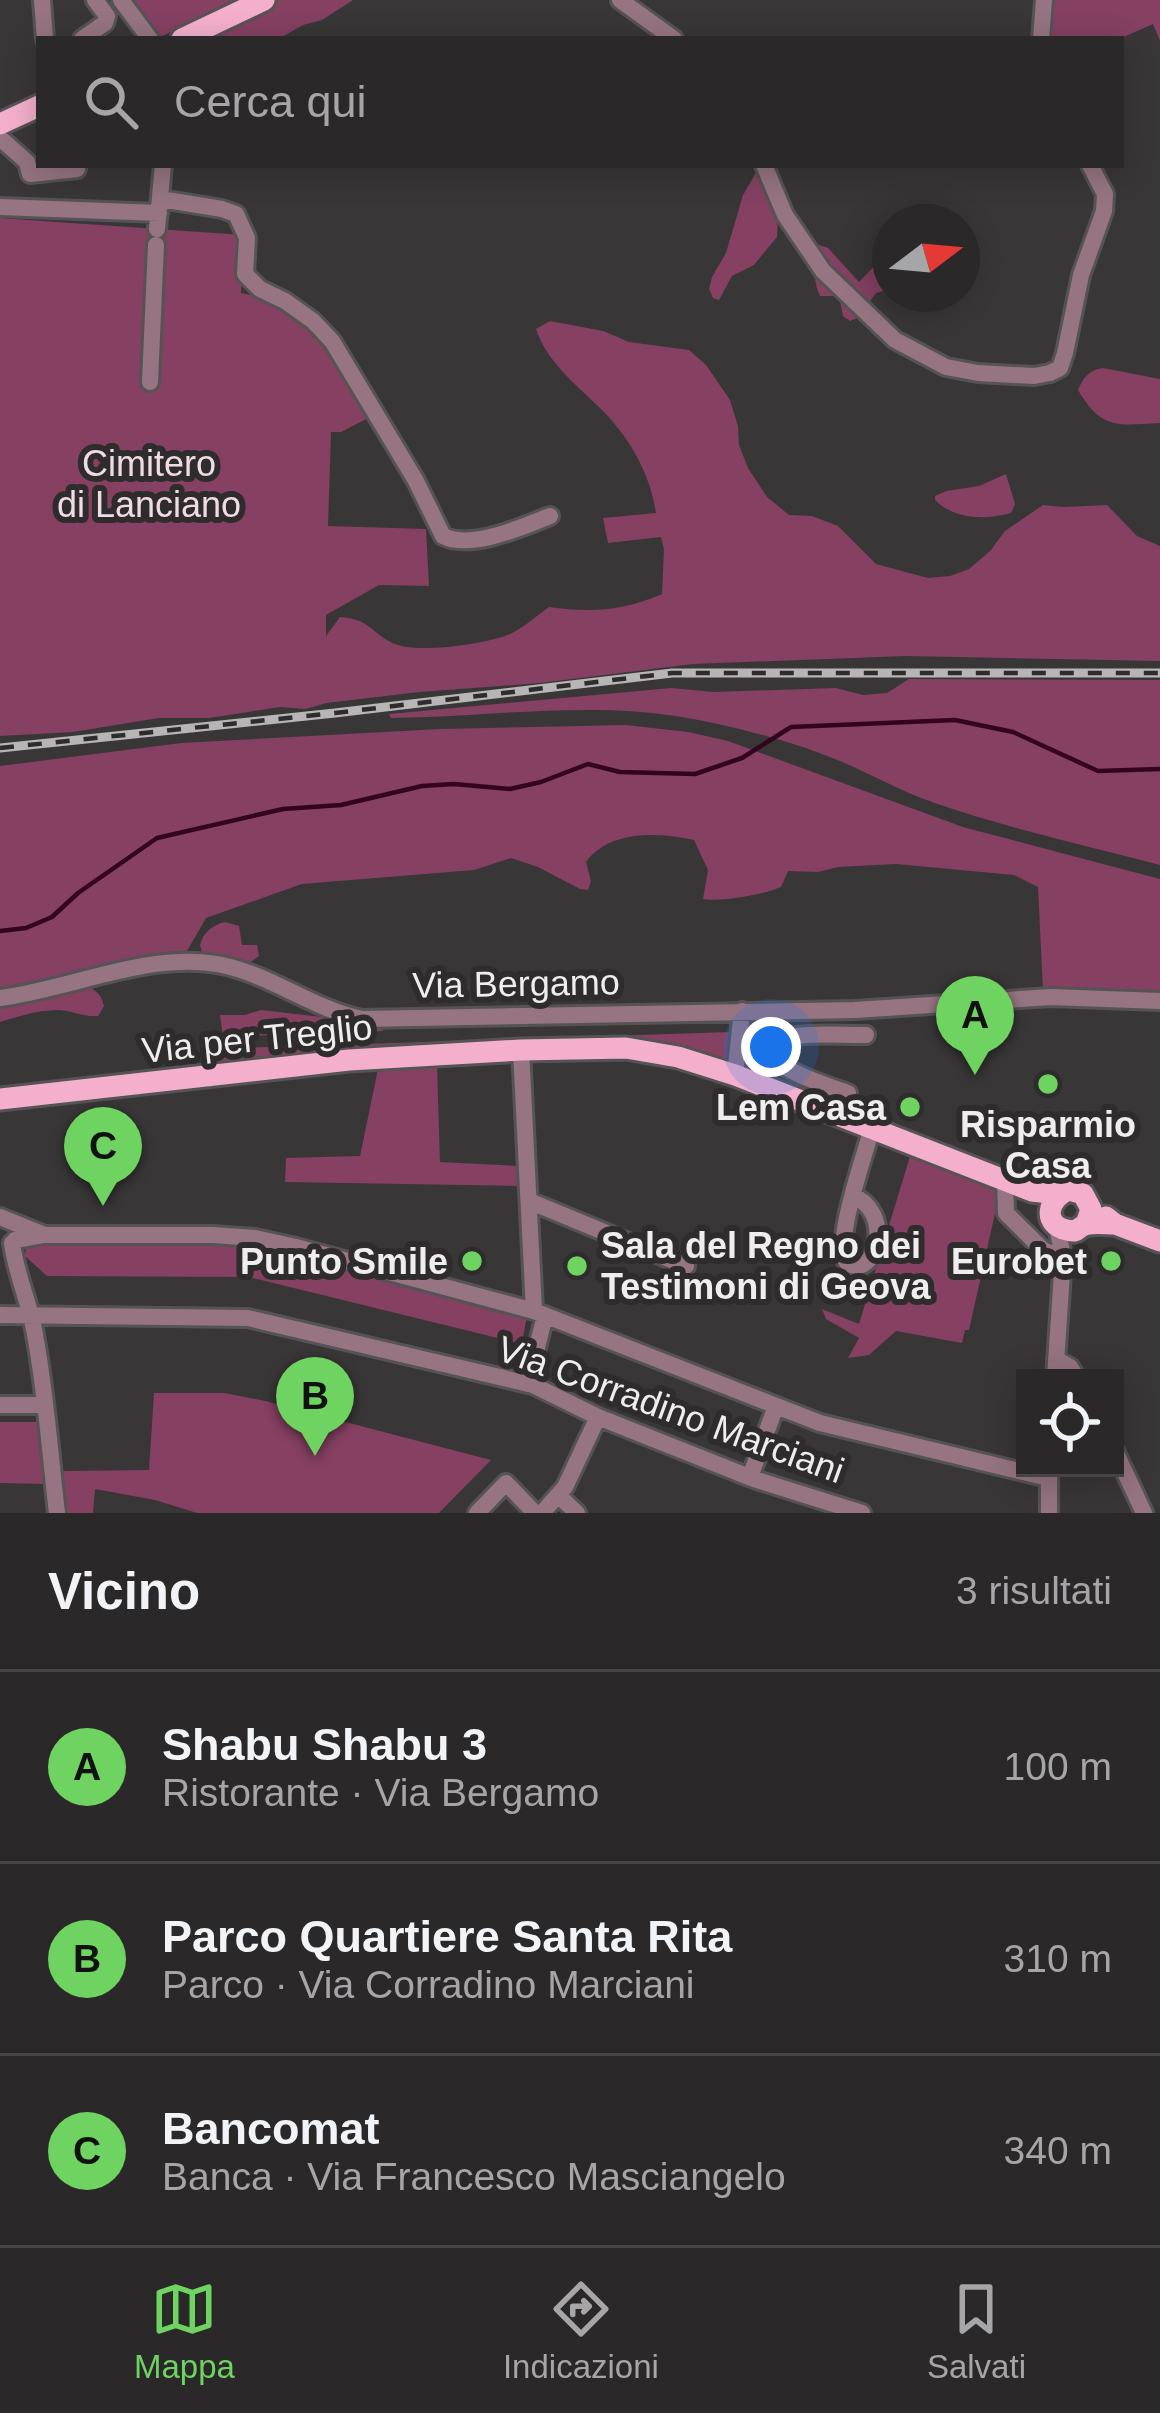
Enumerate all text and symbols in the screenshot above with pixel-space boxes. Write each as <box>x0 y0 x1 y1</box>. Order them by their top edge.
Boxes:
search box <box>36 36 1124 168</box>
icon: search <box>78 69 144 135</box>
text: Cerca qui <box>174 76 367 127</box>
north arrow <box>872 204 980 312</box>
park label: Cimitero di Lanciano <box>57 443 241 525</box>
street label: Via Bergamo <box>412 961 620 1006</box>
pin: A <box>936 976 1014 1075</box>
street label: Via per Treglio <box>140 1006 374 1071</box>
your location <box>741 1017 801 1077</box>
marker: Risparmio Casa <box>1035 1071 1061 1097</box>
place label: Lem Casa <box>716 1087 887 1128</box>
marker: Lem Casa <box>897 1094 923 1120</box>
place label: Risparmio Casa <box>960 1104 1136 1186</box>
pin: C <box>64 1107 142 1206</box>
place label: Sala del Regno dei Testimoni di Geova <box>601 1225 931 1307</box>
place label: Punto Smile <box>240 1241 448 1282</box>
place label: Eurobet <box>951 1241 1087 1282</box>
marker: Punto Smile <box>459 1248 485 1274</box>
marker: Eurobet <box>1098 1248 1124 1274</box>
marker: Sala del Regno dei Testimoni di Geova <box>564 1253 590 1279</box>
street label: Via Corradino Marciani <box>492 1328 850 1491</box>
pin: B <box>276 1357 354 1456</box>
map controls <box>1016 1369 1124 1477</box>
button: locate <box>1016 1369 1124 1477</box>
text: Vicino <box>48 1563 200 1620</box>
text: 3 risultati <box>956 1569 1112 1612</box>
text: Shabu Shabu 3 <box>162 1719 487 1770</box>
text: A <box>73 1745 101 1788</box>
text: 100 m <box>1004 1745 1112 1788</box>
text: Ristorante · Via Bergamo <box>162 1771 599 1814</box>
text: Parco Quartiere Santa Rita <box>162 1911 732 1962</box>
text: B <box>73 1937 101 1980</box>
text: 310 m <box>1004 1937 1112 1980</box>
text: Parco · Via Corradino Marciani <box>162 1963 695 2006</box>
text: Bancomat <box>162 2103 380 2154</box>
text: C <box>73 2129 101 2172</box>
text: 340 m <box>1004 2129 1112 2172</box>
text: Banca · Via Francesco Masciangelo <box>162 2155 786 2198</box>
tab: Mappa <box>134 2276 235 2386</box>
tab: Indicazioni <box>503 2276 659 2386</box>
tab: Salvati <box>927 2276 1026 2386</box>

